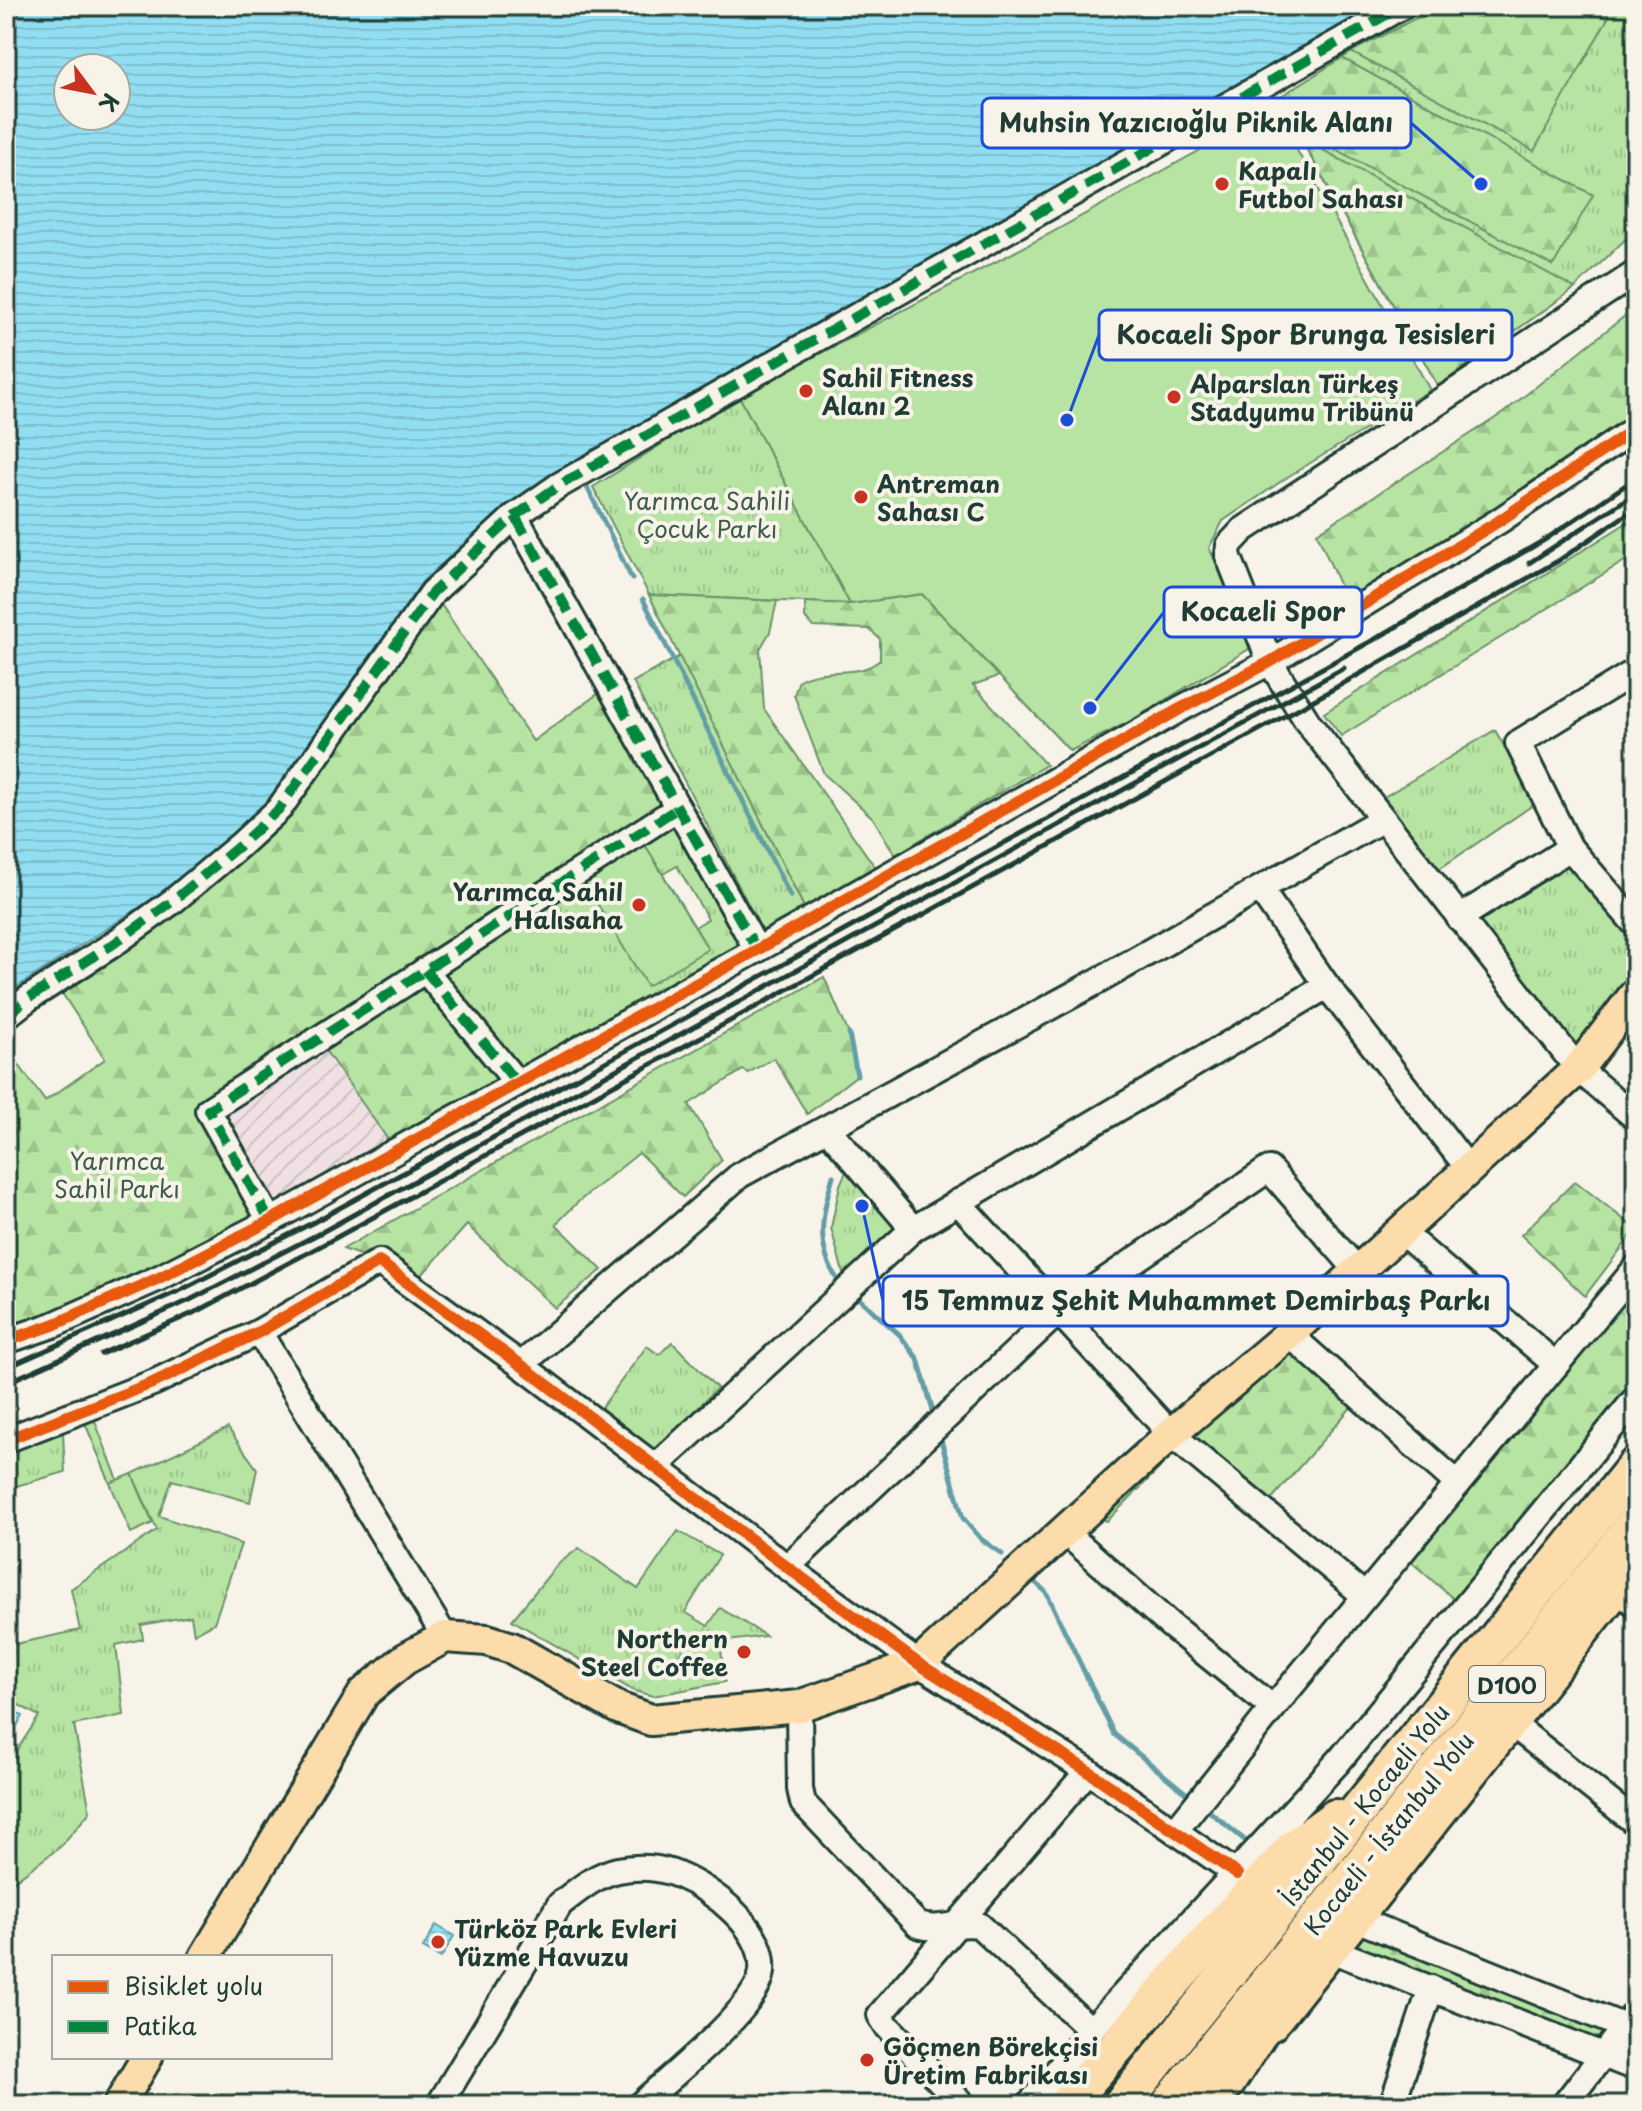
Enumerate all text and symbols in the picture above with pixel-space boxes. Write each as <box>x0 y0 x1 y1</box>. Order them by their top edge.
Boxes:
north arrow <box>52 52 132 132</box>
text: K <box>92 88 128 119</box>
callout: Muhsin Yazıcıoğlu Piknik Alanı <box>982 98 1411 148</box>
text: Muhsin Yazıcıoğlu Piknik Alanı <box>999 102 1393 141</box>
place label: Kapalı Futbol Sahası <box>1238 152 1404 216</box>
marker: Kapalı Futbol Sahası <box>1213 175 1231 193</box>
callout: Kocaeli Spor Brunga Tesisleri <box>1099 310 1512 360</box>
text: Kocaeli Spor Brunga Tesisleri <box>1117 314 1495 353</box>
place label: Sahil Fitness Alanı 2 <box>821 359 974 423</box>
place label: Alparslan Türkeş Stadyumu Tribünü <box>1190 365 1414 429</box>
marker: Sahil Fitness Alanı 2 <box>797 382 815 400</box>
marker: Alparslan Türkeş Stadyumu Tribünü <box>1165 388 1183 406</box>
place label: Antreman Sahası C <box>877 465 1000 529</box>
park label: Yarımca Sahili Çocuk Parkı <box>624 482 790 546</box>
marker: Antreman Sahası C <box>852 488 870 506</box>
callout: Kocaeli Spor <box>1164 587 1362 637</box>
text: Kocaeli Spor <box>1181 591 1346 630</box>
place label: Yarımca Sahil Halısaha <box>453 873 623 937</box>
marker: Yarımca Sahil Halısaha <box>630 896 648 914</box>
park label: Yarımca Sahil Parkı <box>54 1142 180 1206</box>
callout: 15 Temmuz Şehit Muhammet Demirbaş Parkı <box>883 1276 1508 1326</box>
text: 15 Temmuz Şehit Muhammet Demirbaş Parkı <box>902 1280 1490 1319</box>
place label: Northern Steel Coffee <box>581 1620 728 1684</box>
marker: Northern Steel Coffee <box>735 1643 753 1661</box>
road number: D100 <box>1469 1666 1545 1702</box>
street label: İstanbul - Kocaeli Yolu <box>1271 1695 1457 1913</box>
street label: Kocaeli - İstanbul Yolu <box>1295 1724 1481 1942</box>
place label: Türköz Park Evleri Yüzme Havuzu <box>454 1910 677 1974</box>
marker: Türköz Park Evleri Yüzme Havuzu <box>429 1933 447 1951</box>
legend <box>52 1955 332 2059</box>
text: Bisiklet yolu <box>124 1967 263 2003</box>
text: Patika <box>124 2007 197 2043</box>
place label: Göçmen Börekçisi Üretim Fabrikası <box>883 2028 1098 2092</box>
marker: Göçmen Börekçisi Üretim Fabrikası <box>858 2051 876 2069</box>

